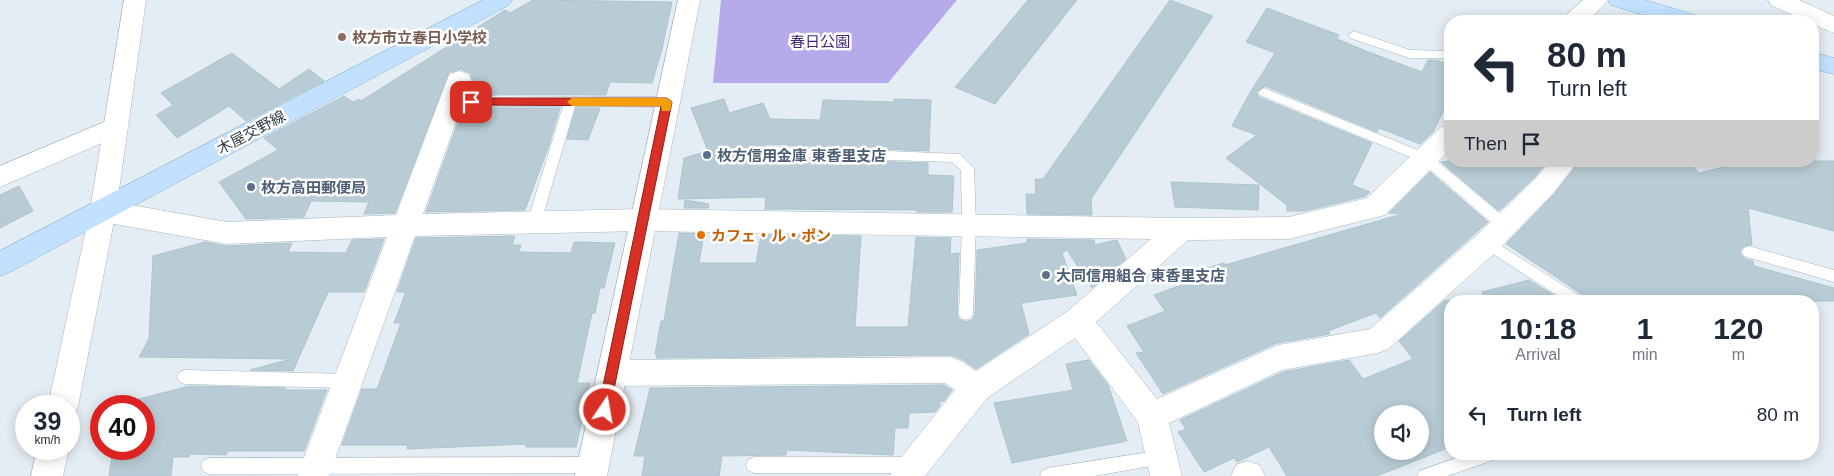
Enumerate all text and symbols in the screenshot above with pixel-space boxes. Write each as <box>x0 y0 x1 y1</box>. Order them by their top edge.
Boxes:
place label: 枚方市立春日小学校 <box>352 29 487 46</box>
marker: 枚方市立春日小学校 <box>336 31 348 43</box>
park label: 春日公園 <box>790 33 850 50</box>
icon: left <box>1464 35 1529 100</box>
text: 80 m <box>1547 35 1627 74</box>
text: Turn left <box>1547 76 1627 101</box>
pin <box>450 81 492 123</box>
icon: arrive <box>457 88 485 116</box>
street label: 木屋交野線 <box>214 107 288 157</box>
icon: arrive <box>1517 130 1545 158</box>
text: Then <box>1464 133 1507 154</box>
place label: 枚方信用金庫 東香里支店 <box>717 147 886 164</box>
marker: 枚方信用金庫 東香里支店 <box>701 149 713 161</box>
place label: 枚方高田郵便局 <box>261 179 366 196</box>
marker: 枚方高田郵便局 <box>245 181 257 193</box>
place label: カフェ・ル・ポン <box>711 227 831 244</box>
marker: カフェ・ル・ポン <box>695 229 707 241</box>
place label: 大同信用組合 東香里支店 <box>1056 267 1225 284</box>
marker: 大同信用組合 東香里支店 <box>1040 269 1052 281</box>
text: 10:18 <box>1500 312 1576 345</box>
text: 1 <box>1636 312 1653 345</box>
text: 120 <box>1713 312 1763 345</box>
text: Arrival <box>1515 346 1561 363</box>
text: min <box>1632 346 1658 363</box>
text: m <box>1732 346 1745 363</box>
position arrow <box>578 383 630 435</box>
speed limit sign: 40 <box>90 395 155 460</box>
icon: left <box>1464 401 1492 429</box>
text: Turn left <box>1507 404 1582 425</box>
text: 80 m <box>1757 404 1799 425</box>
map controls <box>1374 405 1429 460</box>
button: sound <box>1374 405 1429 460</box>
text: 39 <box>34 407 61 435</box>
text: km/h <box>34 433 61 447</box>

